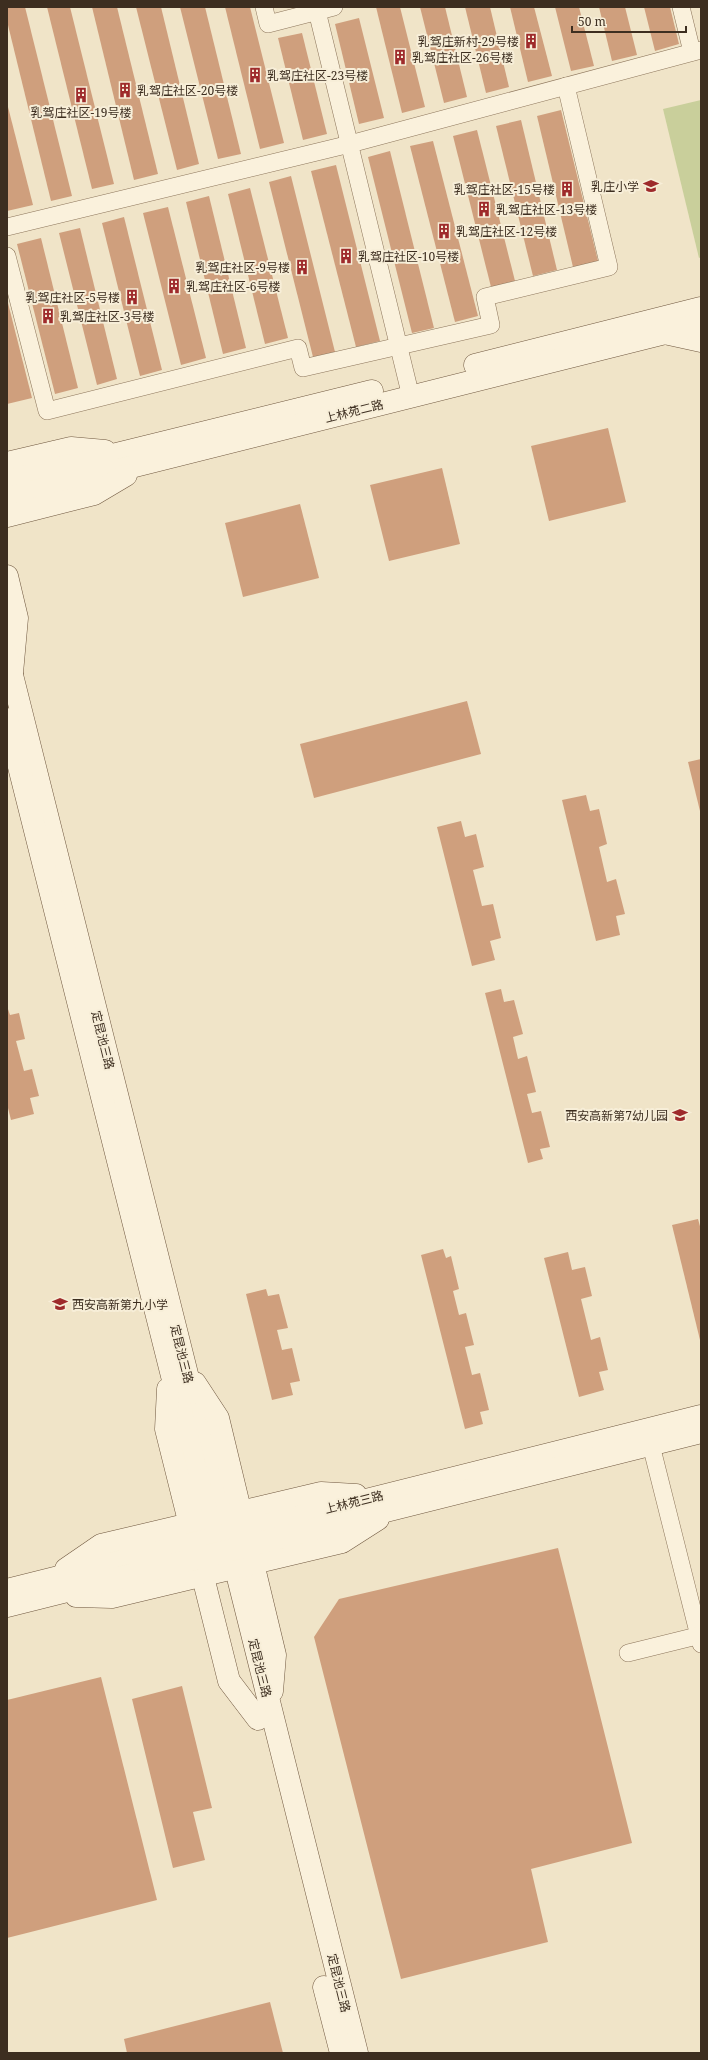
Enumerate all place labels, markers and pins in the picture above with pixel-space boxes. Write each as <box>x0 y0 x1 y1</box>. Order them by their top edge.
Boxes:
building icon: 乳驾庄新村-29号楼 <box>522 32 540 50</box>
place label: 乳驾庄新村-29号楼 <box>418 33 519 50</box>
building icon: 乳驾庄社区-26号楼 <box>391 48 409 66</box>
place label: 乳驾庄社区-26号楼 <box>412 49 513 66</box>
building icon: 乳驾庄社区-23号楼 <box>246 66 264 84</box>
place label: 乳驾庄社区-23号楼 <box>267 67 368 84</box>
building icon: 乳驾庄社区-20号楼 <box>116 81 134 99</box>
place label: 乳驾庄社区-20号楼 <box>137 82 238 99</box>
building icon: 乳驾庄社区-19号楼 <box>72 86 90 104</box>
place label: 乳驾庄社区-19号楼 <box>30 104 132 121</box>
school or university icon: 乳庄小学 <box>642 177 660 195</box>
place label: 乳庄小学 <box>591 178 639 195</box>
building icon: 乳驾庄社区-15号楼 <box>558 180 576 198</box>
place label: 乳驾庄社区-15号楼 <box>454 181 555 198</box>
building icon: 乳驾庄社区-13号楼 <box>475 200 493 218</box>
place label: 乳驾庄社区-13号楼 <box>496 201 597 218</box>
building icon: 乳驾庄社区-12号楼 <box>435 222 453 240</box>
place label: 乳驾庄社区-12号楼 <box>456 223 557 240</box>
building icon: 乳驾庄社区-10号楼 <box>337 247 355 265</box>
place label: 乳驾庄社区-10号楼 <box>358 248 459 265</box>
building icon: 乳驾庄社区-9号楼 <box>293 258 311 276</box>
place label: 乳驾庄社区-9号楼 <box>196 259 290 276</box>
building icon: 乳驾庄社区-6号楼 <box>165 277 183 295</box>
place label: 乳驾庄社区-6号楼 <box>186 278 280 295</box>
building icon: 乳驾庄社区-5号楼 <box>123 288 141 306</box>
place label: 乳驾庄社区-5号楼 <box>26 289 120 306</box>
building icon: 乳驾庄社区-3号楼 <box>39 307 57 325</box>
place label: 乳驾庄社区-3号楼 <box>60 308 154 325</box>
school or university icon: 西安高新第7幼儿园 <box>671 1106 689 1124</box>
place label: 西安高新第7幼儿园 <box>565 1107 668 1124</box>
school or university icon: 西安高新第九小学 <box>51 1295 69 1313</box>
place label: 西安高新第九小学 <box>72 1296 168 1313</box>

